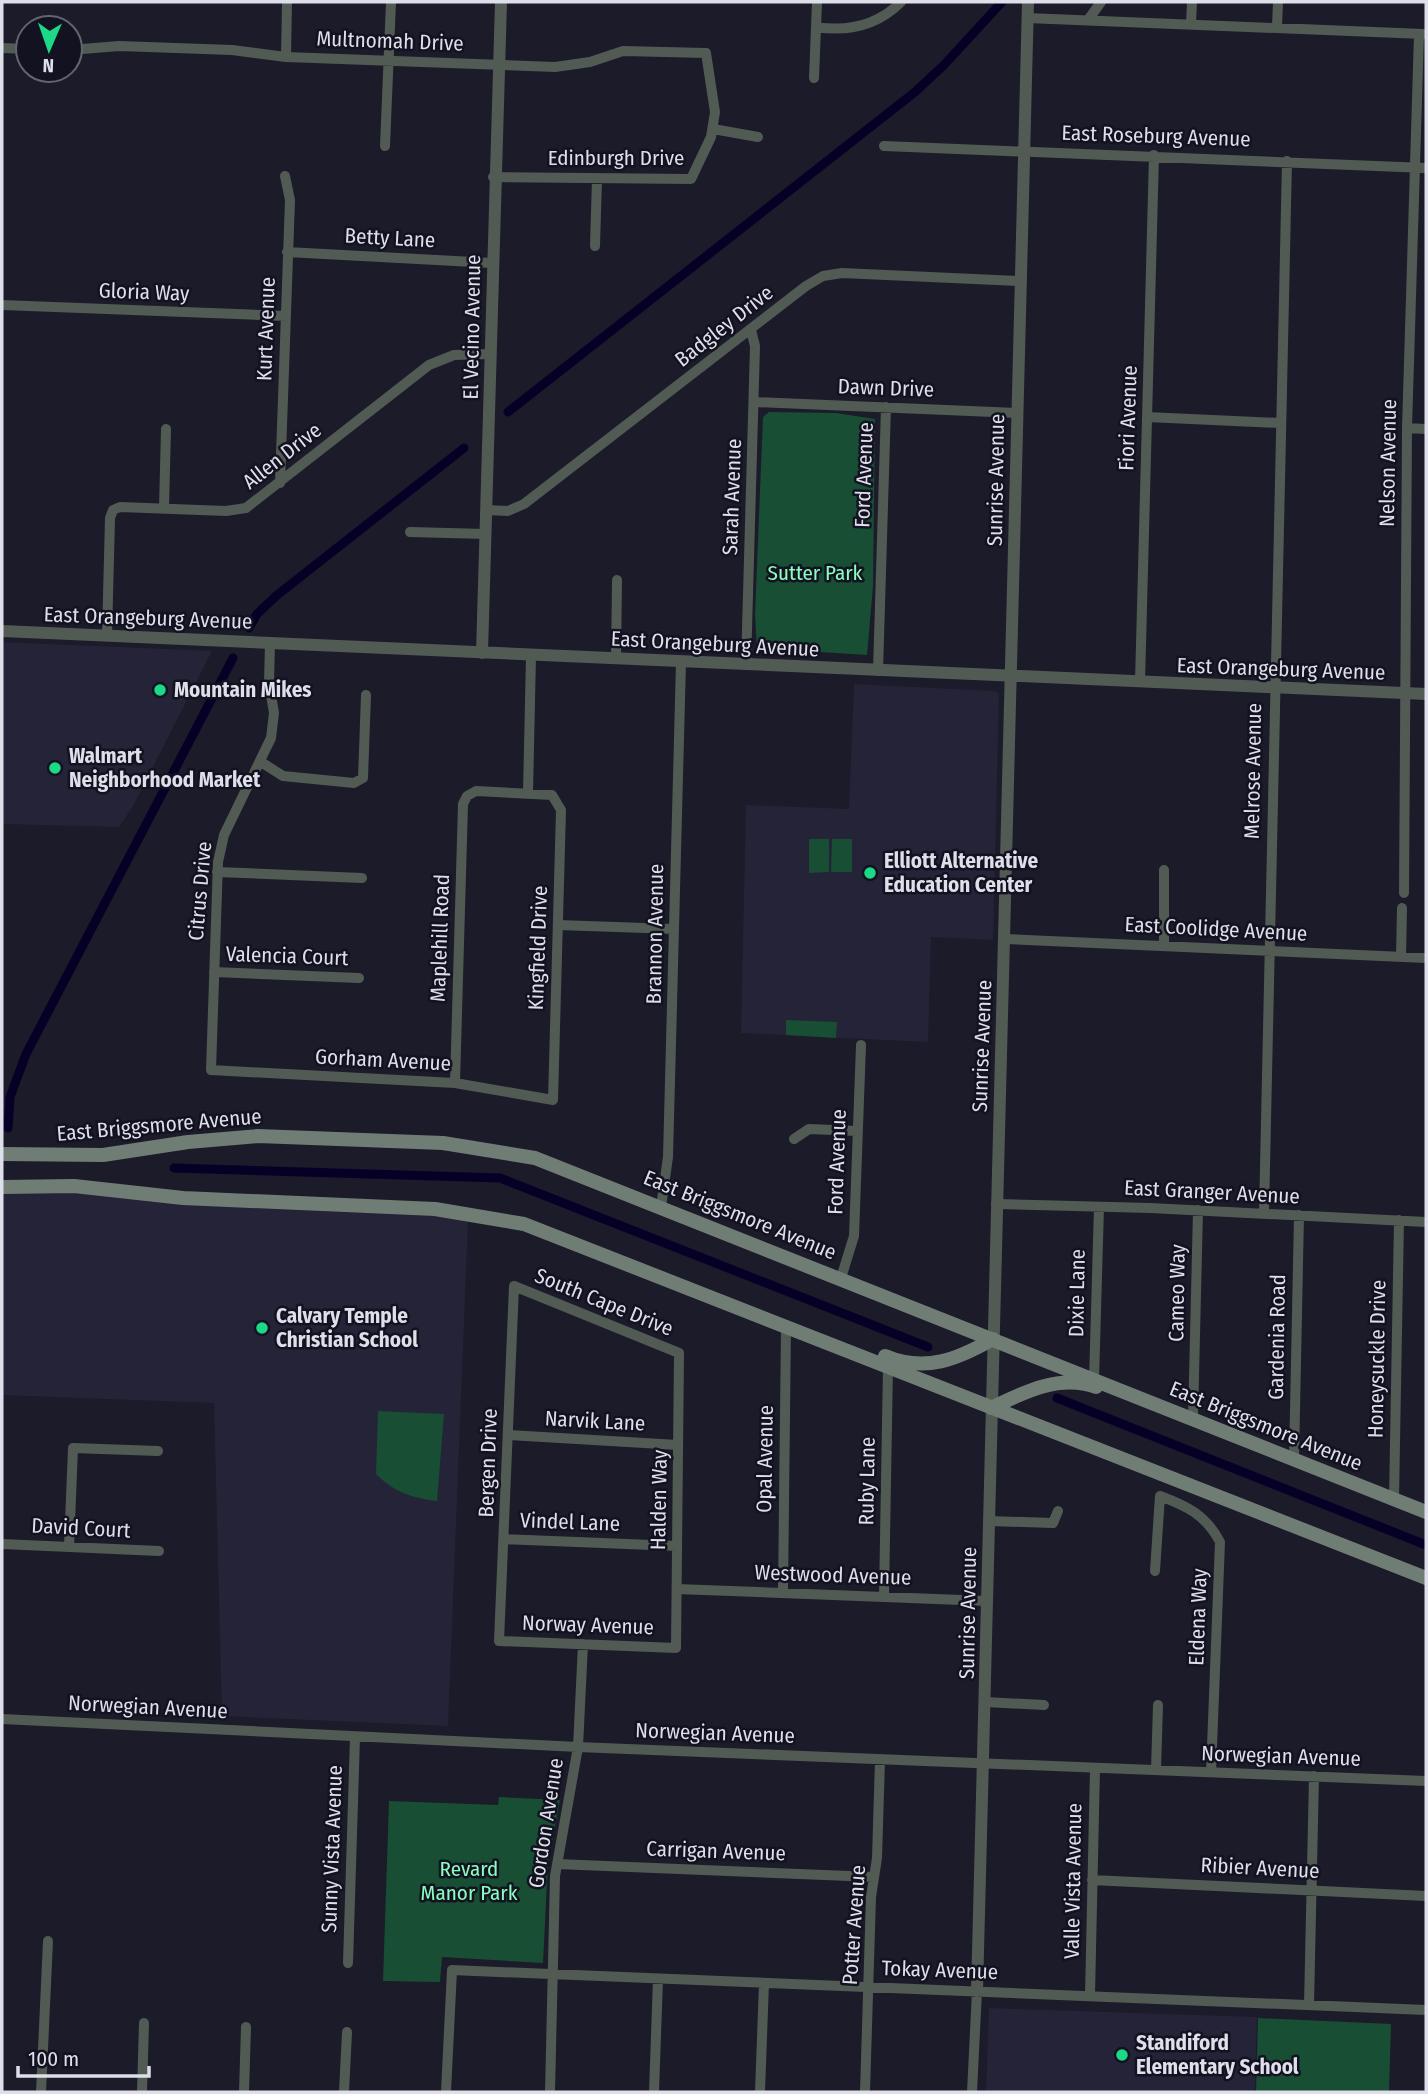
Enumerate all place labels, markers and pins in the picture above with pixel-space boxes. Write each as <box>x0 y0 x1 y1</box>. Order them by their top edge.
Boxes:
place label: Mountain Mikes <box>174 677 312 703</box>
marker: Mountain Mikes <box>152 682 168 698</box>
place label: Walmart Neighborhood Market <box>69 743 261 793</box>
marker: Walmart Neighborhood Market <box>47 760 63 776</box>
place label: Elliott Alternative Education Center <box>884 848 1038 898</box>
marker: Elliott Alternative Education Center <box>862 865 878 881</box>
place label: Calvary Temple Christian School <box>276 1303 418 1353</box>
marker: Calvary Temple Christian School <box>254 1320 270 1336</box>
place label: Standiford Elementary School <box>1136 2030 1299 2080</box>
marker: Standiford Elementary School <box>1114 2047 1130 2063</box>

